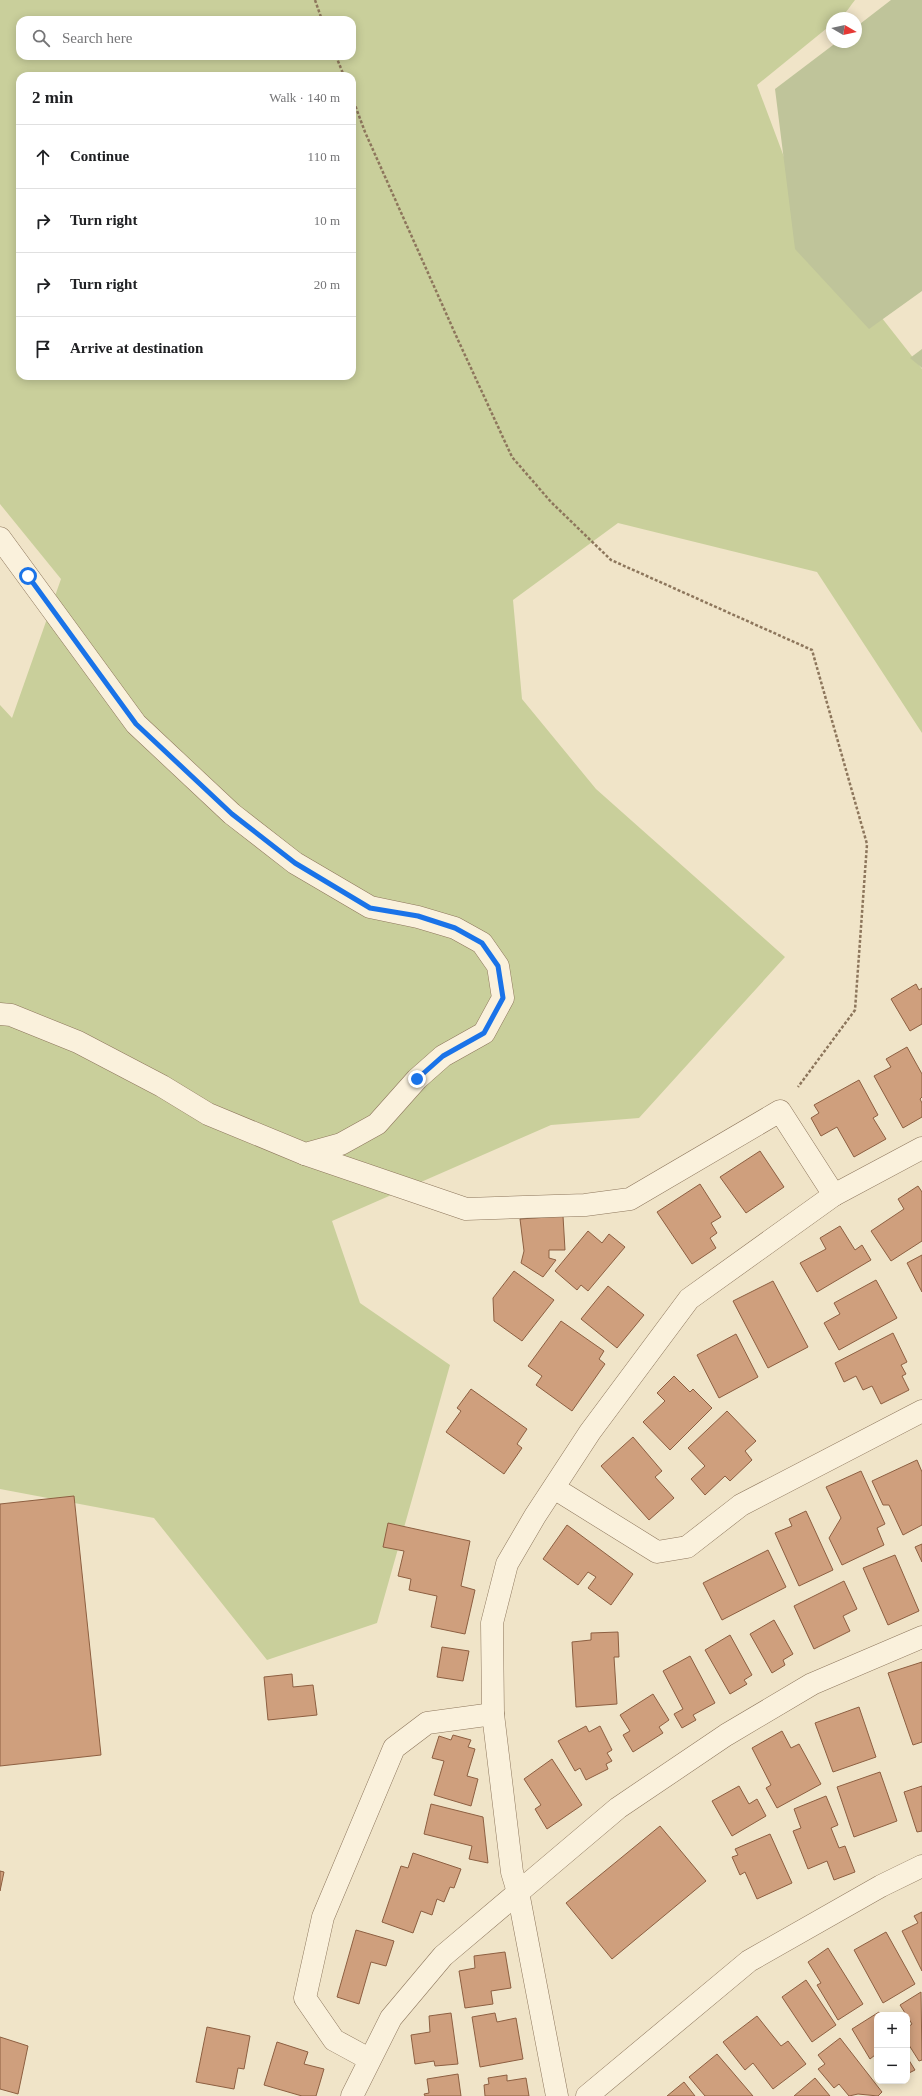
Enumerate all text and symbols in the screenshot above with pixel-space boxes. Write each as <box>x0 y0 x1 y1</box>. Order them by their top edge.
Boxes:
north arrow <box>826 12 862 48</box>
search box <box>16 16 356 60</box>
icon: search <box>30 27 52 49</box>
text: Search here <box>62 30 132 46</box>
text: 2 min <box>32 88 73 107</box>
text: Walk · 140 m <box>269 90 340 105</box>
icon: ahead <box>32 146 54 168</box>
text: Continue <box>70 148 129 164</box>
text: 110 m <box>308 149 340 164</box>
icon: right <box>32 210 54 232</box>
text: Turn right <box>70 212 137 228</box>
text: 10 m <box>314 213 340 228</box>
icon: right <box>32 274 54 296</box>
text: Turn right <box>70 276 137 292</box>
text: 20 m <box>314 277 340 292</box>
icon: arrive <box>32 338 54 360</box>
text: Arrive at destination <box>70 340 203 356</box>
route start <box>19 567 37 585</box>
route end <box>408 1070 426 1088</box>
map controls <box>874 2012 910 2084</box>
button: + <box>874 2012 910 2048</box>
button: − <box>874 2048 910 2084</box>

